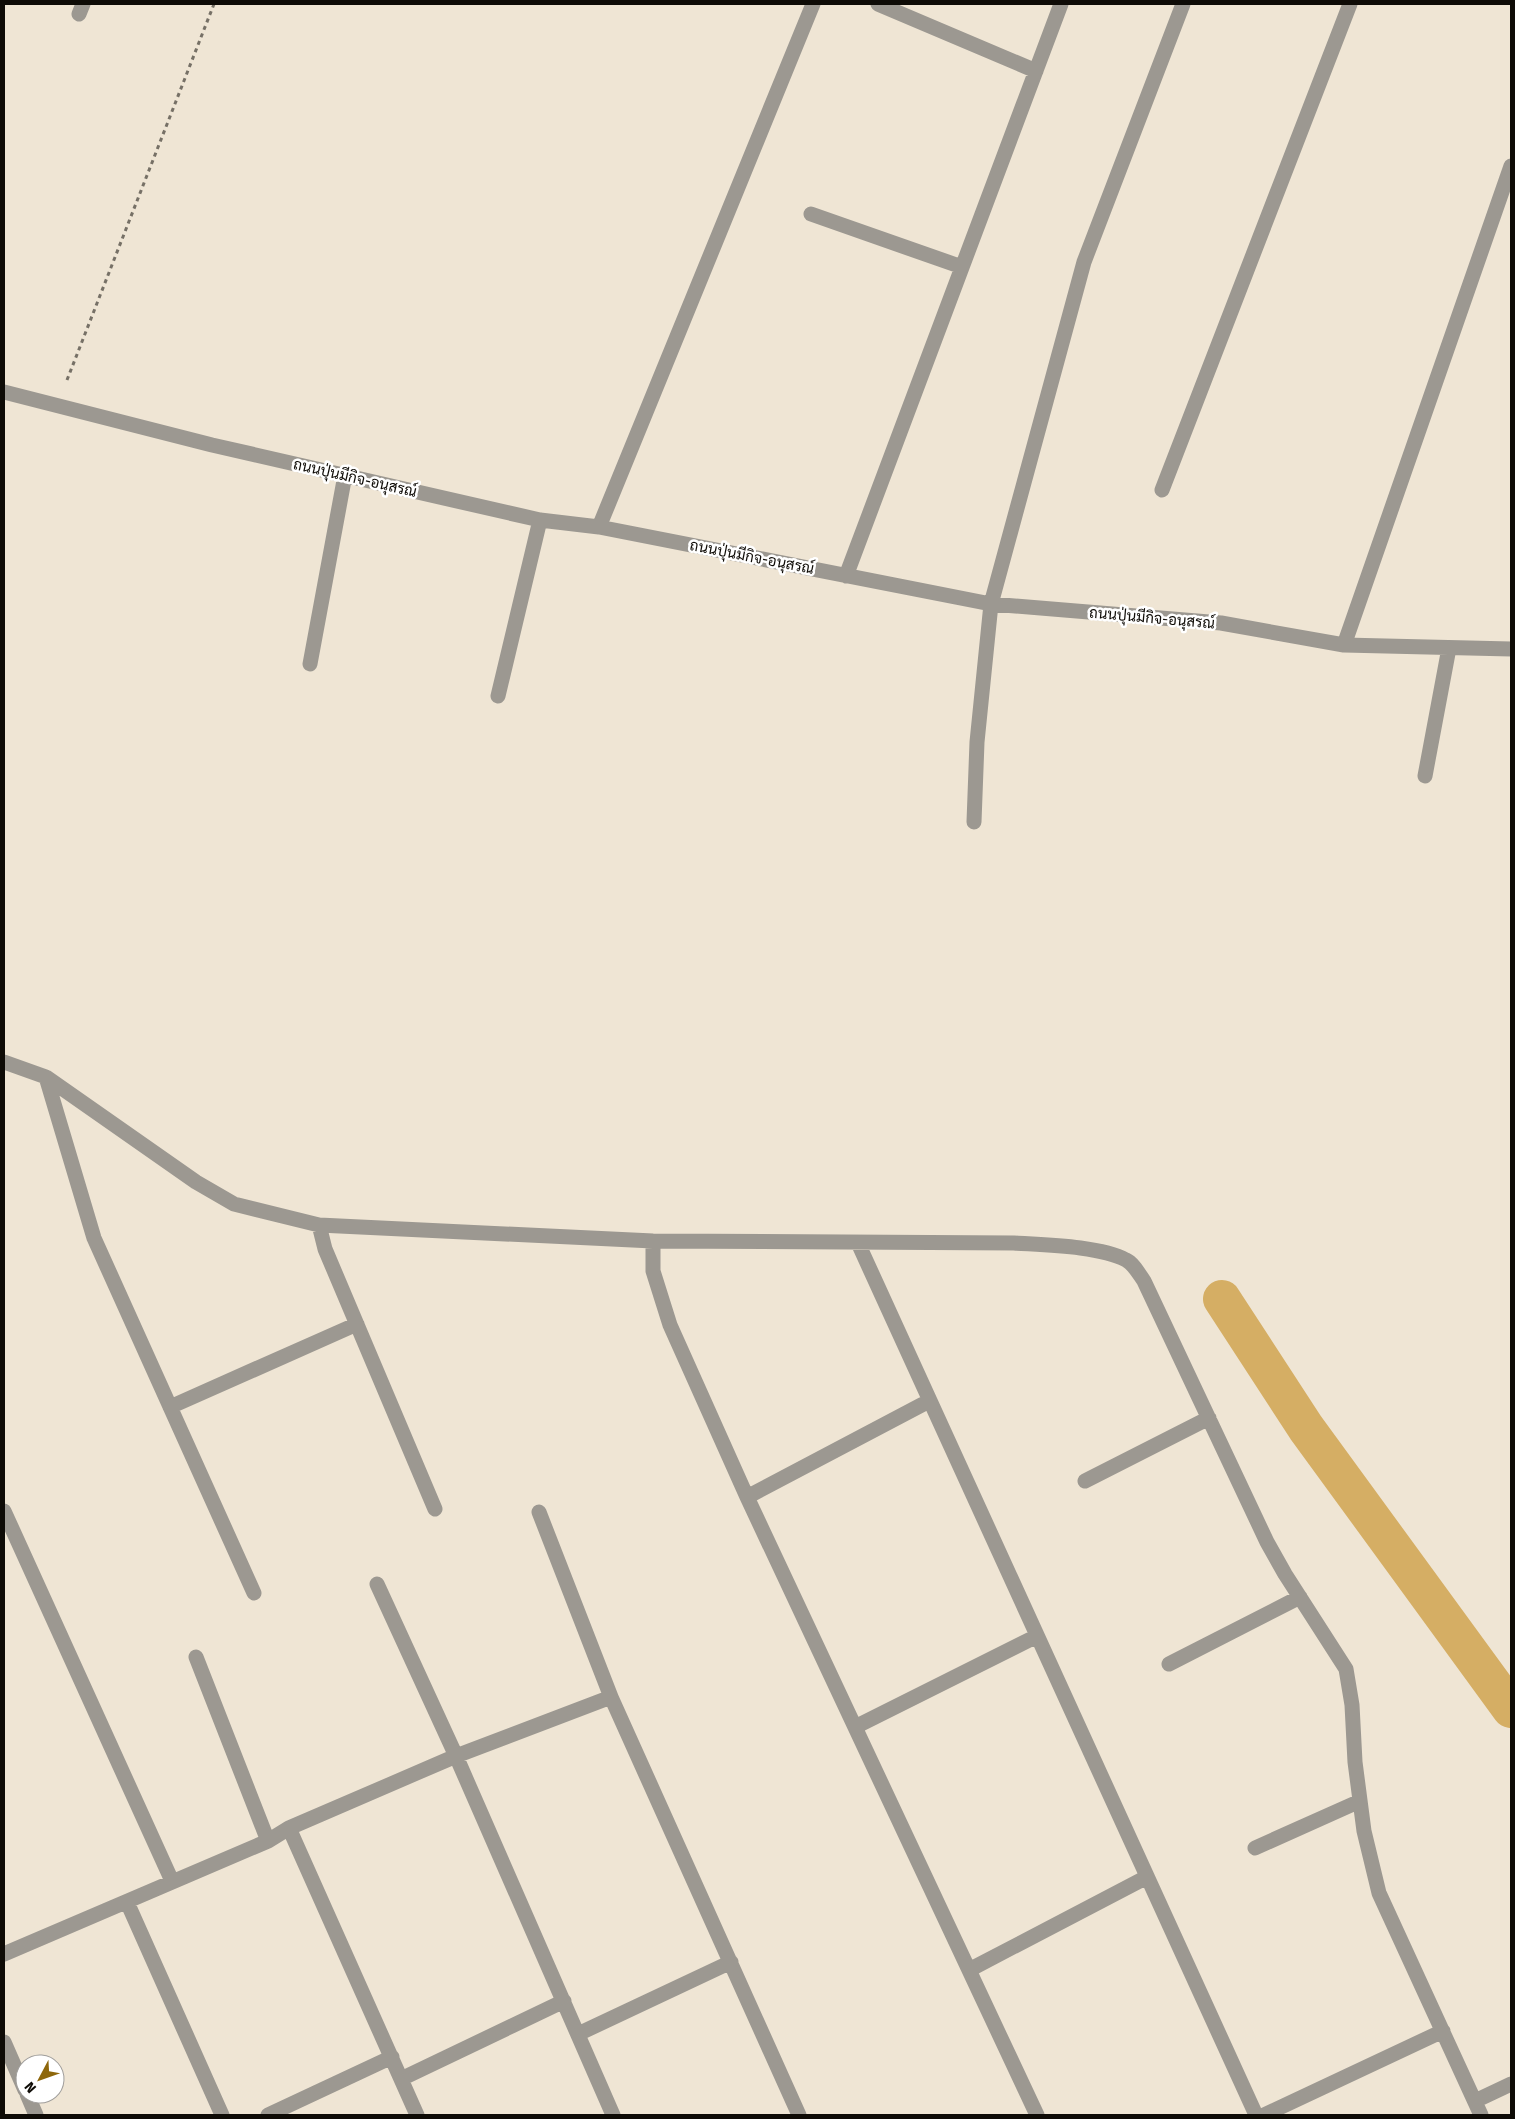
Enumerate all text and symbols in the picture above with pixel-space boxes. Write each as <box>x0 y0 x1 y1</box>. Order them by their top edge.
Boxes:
street label: ถนนปุ่นมีกิจ-อนุสรณ์ <box>291 454 419 503</box>
street label: ถนนปุ่นมีกิจ-อนุสรณ์ <box>688 535 816 580</box>
street label: ถนนปุ่นมีกิจ-อนุสรณ์ <box>1088 603 1216 634</box>
north arrow <box>15 2054 65 2104</box>
text: N <box>21 2078 40 2096</box>

